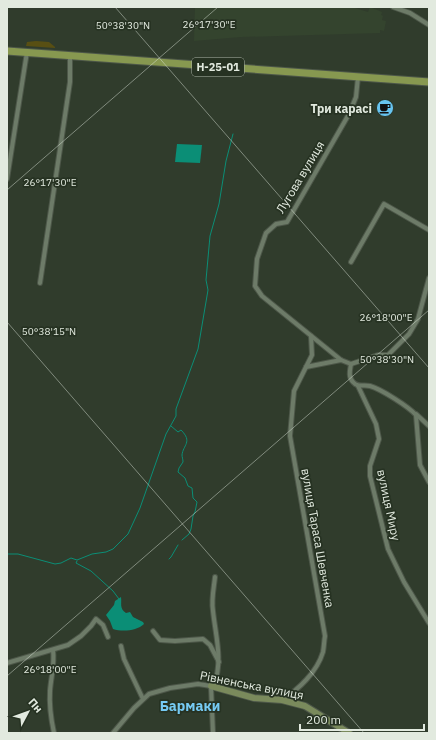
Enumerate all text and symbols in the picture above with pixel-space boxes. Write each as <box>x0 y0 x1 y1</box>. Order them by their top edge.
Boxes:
text: 26°17'30"E <box>182 18 236 31</box>
text: 50°38'30"N <box>96 19 150 32</box>
road number: Н-25-01 <box>192 58 244 76</box>
cafe icon: Три карасі <box>375 98 395 118</box>
place label: Три карасі <box>311 101 372 116</box>
street label: Лугова вулиця <box>273 138 327 216</box>
text: 26°17'30"E <box>23 176 77 189</box>
text: 26°18'00"E <box>359 311 413 324</box>
text: 50°38'15"N <box>22 325 76 338</box>
text: 50°38'30"N <box>360 353 414 366</box>
street label: вулиця Тараса Шевченка <box>298 467 338 610</box>
street label: вулиця Миру <box>374 468 404 542</box>
text: 26°18'00"E <box>23 663 77 676</box>
street label: Рівненська вулиця <box>199 668 305 702</box>
north arrow <box>8 692 48 732</box>
text: Пн <box>25 695 46 716</box>
district label: Бармаки <box>160 697 220 715</box>
scale bar <box>300 706 424 732</box>
text: 200 m <box>306 712 341 727</box>

